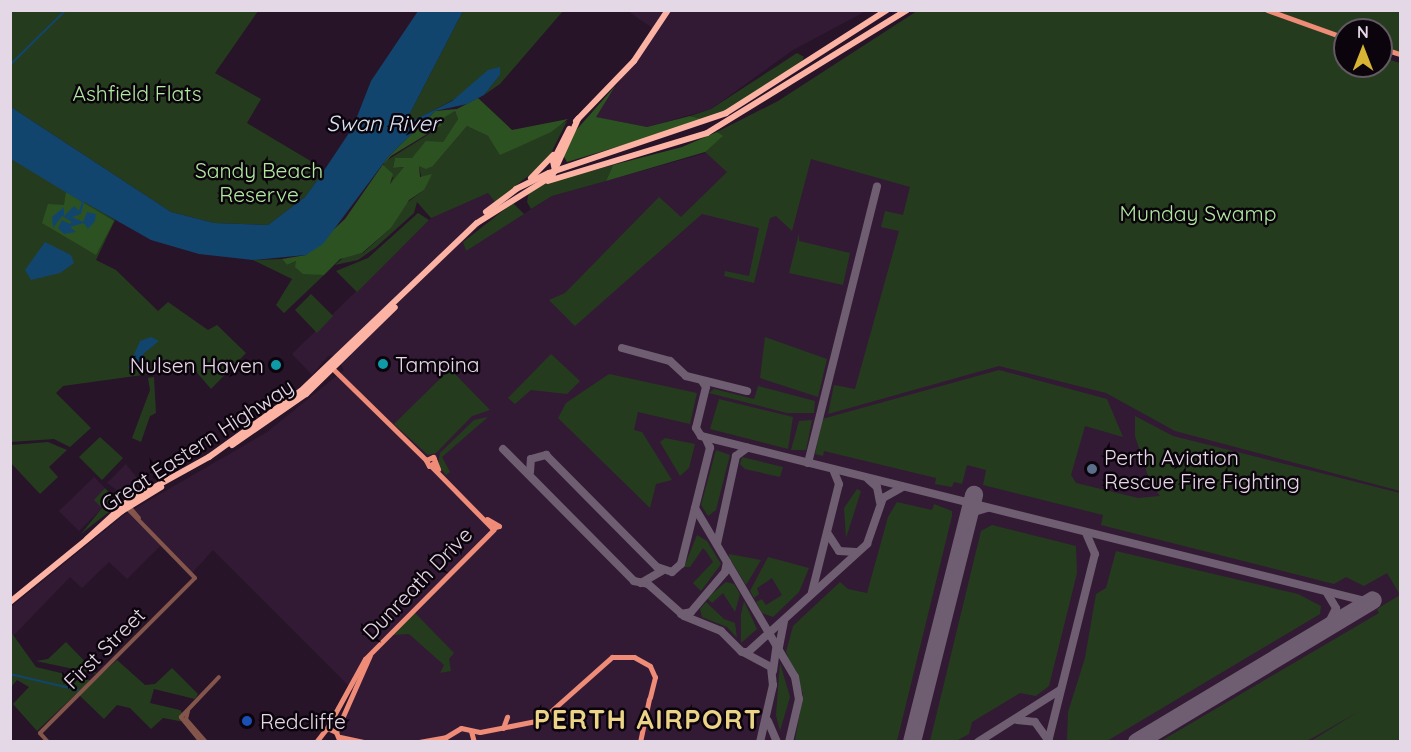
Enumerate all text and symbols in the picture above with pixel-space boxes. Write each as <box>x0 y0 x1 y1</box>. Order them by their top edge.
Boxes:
north arrow <box>1333 18 1393 78</box>
text: N <box>1357 22 1369 42</box>
park label: Ashfield Flats <box>72 80 202 106</box>
water label: Swan River <box>327 111 439 137</box>
park label: Sandy Beach Reserve <box>195 157 323 207</box>
park label: Munday Swamp <box>1120 200 1276 226</box>
place label: Tampina <box>395 351 480 377</box>
place label: Nulsen Haven <box>130 352 264 378</box>
marker: Tampina <box>376 357 390 371</box>
marker: Nulsen Haven <box>269 358 283 372</box>
street label: Great Eastern Highway <box>96 373 298 517</box>
place label: Perth Aviation Rescue Fire Fighting <box>1104 444 1300 494</box>
marker: Perth Aviation Rescue Fire Fighting <box>1085 462 1099 476</box>
street label: Dunreath Drive <box>357 521 477 645</box>
street label: First Street <box>58 602 150 694</box>
district label: PERTH AIRPORT <box>534 704 762 736</box>
place label: Redcliffe <box>260 708 346 734</box>
marker: Redcliffe <box>238 712 256 730</box>

